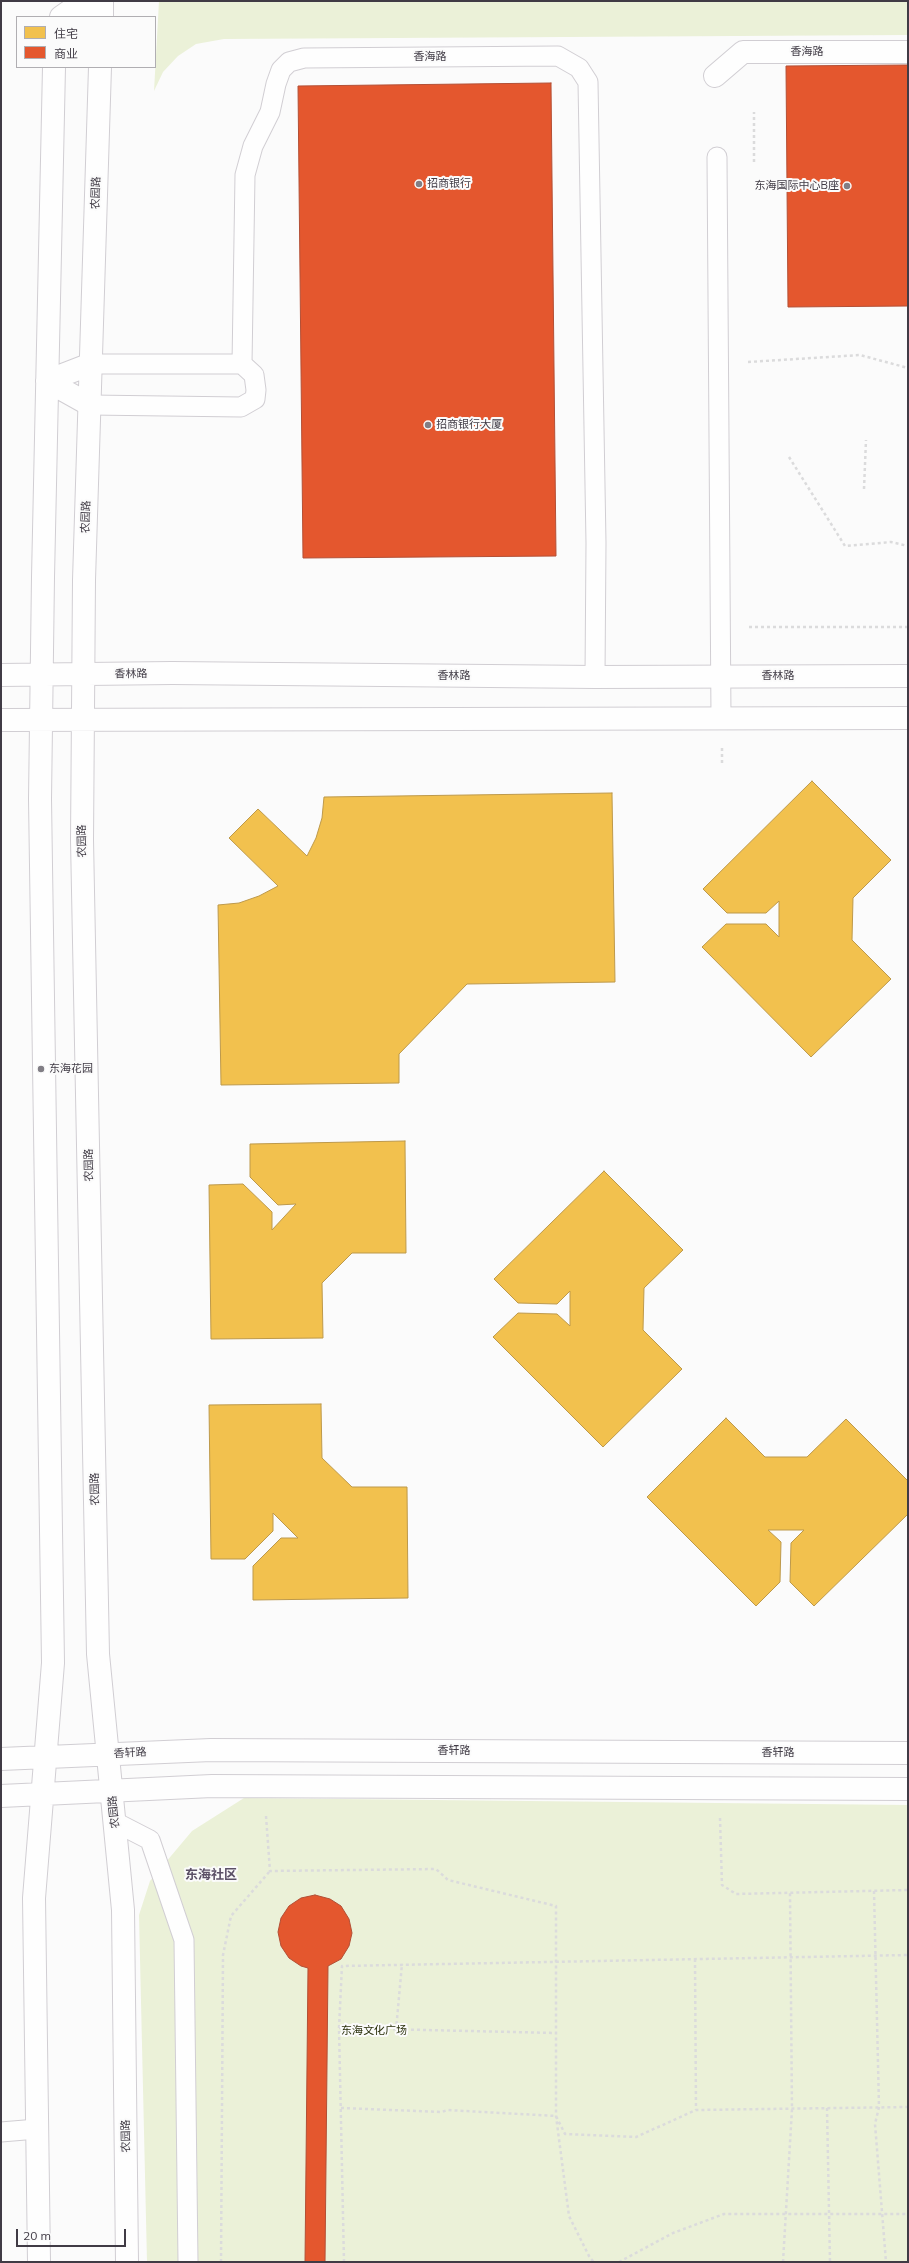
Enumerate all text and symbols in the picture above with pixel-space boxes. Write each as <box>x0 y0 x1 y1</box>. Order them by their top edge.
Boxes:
legend <box>16 16 156 68</box>
text: 住宅 <box>54 26 78 41</box>
street label: 香海路 <box>791 45 823 59</box>
text: 商业 <box>54 46 78 61</box>
street label: 香海路 <box>414 50 446 64</box>
street label: 农园路 <box>89 176 103 210</box>
place label: 招商银行 <box>427 177 471 191</box>
marker: 招商银行 <box>414 179 424 189</box>
place label: 东海国际中心B座 <box>755 179 839 193</box>
marker: 东海国际中心B座 <box>842 181 852 191</box>
place label: 招商银行大厦 <box>436 418 502 432</box>
marker: 招商银行大厦 <box>423 420 433 430</box>
street label: 农园路 <box>79 500 93 534</box>
street label: 香林路 <box>114 667 148 681</box>
street label: 香林路 <box>438 669 470 683</box>
street label: 香林路 <box>762 669 794 683</box>
street label: 农园路 <box>75 824 89 858</box>
place label: 东海花园 <box>49 1062 93 1076</box>
marker: 东海花园 <box>36 1064 46 1074</box>
street label: 农园路 <box>82 1148 96 1182</box>
street label: 农园路 <box>88 1472 102 1506</box>
street label: 香轩路 <box>438 1744 470 1758</box>
street label: 香轩路 <box>113 1746 147 1760</box>
street label: 香轩路 <box>762 1746 794 1760</box>
street label: 农园路 <box>106 1795 122 1829</box>
district label: 东海社区 <box>185 1867 237 1883</box>
park label: 东海文化广场 <box>341 2024 407 2038</box>
street label: 农园路 <box>119 2119 133 2153</box>
scale bar <box>18 2221 128 2247</box>
text: 20 m <box>23 2228 51 2243</box>

